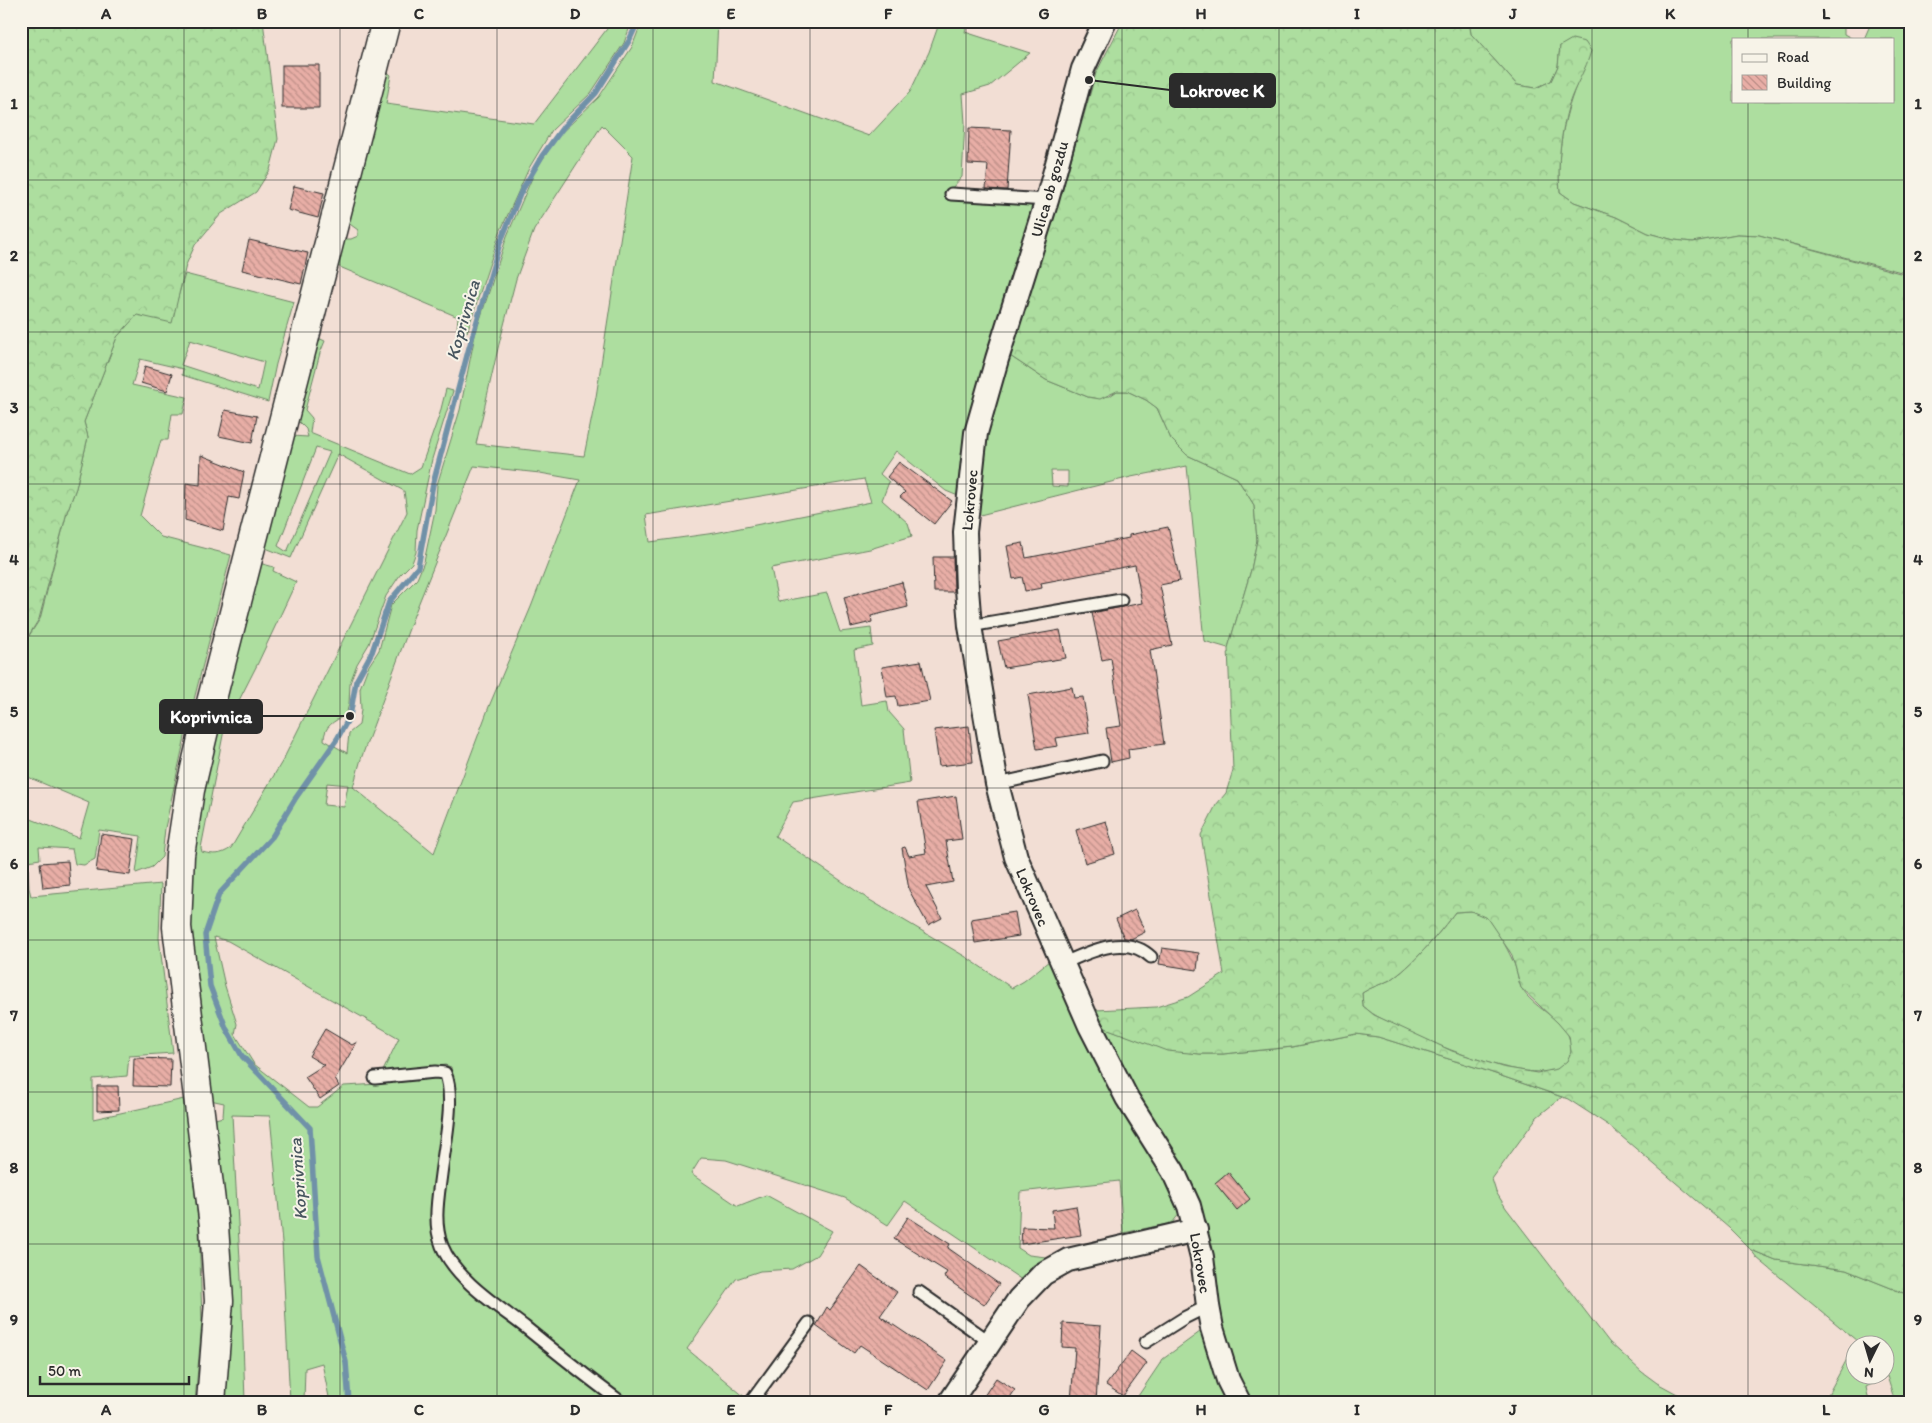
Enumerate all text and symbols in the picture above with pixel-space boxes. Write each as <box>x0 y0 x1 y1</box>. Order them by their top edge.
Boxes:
text: A <box>100 4 112 23</box>
text: B <box>257 4 268 23</box>
text: C <box>414 4 425 23</box>
text: D <box>570 4 581 23</box>
text: E <box>727 4 736 23</box>
text: F <box>884 4 893 23</box>
text: G <box>1038 4 1050 23</box>
text: H <box>1195 4 1207 23</box>
text: I <box>1354 4 1360 23</box>
text: J <box>1508 4 1517 23</box>
text: K <box>1665 4 1676 23</box>
text: L <box>1822 4 1831 23</box>
legend <box>1732 38 1894 102</box>
text: Road <box>1777 48 1810 66</box>
callout: Lokrovec K <box>1170 74 1275 107</box>
text: Building <box>1777 74 1831 92</box>
text: Lokrovec K <box>1180 80 1265 102</box>
text: 1 <box>10 94 18 113</box>
text: 1 <box>1914 94 1922 113</box>
street label: Ulica ob gozdu <box>1027 139 1072 239</box>
text: 2 <box>10 246 19 265</box>
text: 2 <box>1914 246 1923 265</box>
water label: Koprivnica <box>441 277 485 363</box>
text: 3 <box>10 398 19 417</box>
text: 3 <box>1914 398 1923 417</box>
street label: Lokrovec <box>957 469 982 531</box>
text: 4 <box>9 550 19 569</box>
text: 4 <box>1913 550 1923 569</box>
callout: Koprivnica <box>160 700 262 733</box>
text: 5 <box>10 702 19 721</box>
text: 5 <box>1914 702 1923 721</box>
text: Koprivnica <box>170 706 253 728</box>
text: 6 <box>10 854 19 873</box>
text: 6 <box>1914 854 1923 873</box>
street label: Lokrovec <box>1012 865 1053 929</box>
text: 7 <box>9 1006 18 1025</box>
text: 7 <box>1913 1006 1922 1025</box>
water label: Koprivnica <box>284 1137 312 1221</box>
text: 8 <box>10 1158 19 1177</box>
text: 8 <box>1914 1158 1923 1177</box>
street label: Lokrovec <box>1186 1231 1215 1295</box>
text: 9 <box>10 1310 18 1329</box>
text: 9 <box>1914 1310 1922 1329</box>
north arrow <box>1844 1336 1894 1386</box>
scale bar <box>40 1353 189 1385</box>
text: 50 m <box>48 1362 81 1380</box>
text: N <box>1863 1364 1874 1381</box>
text: A <box>100 1400 112 1419</box>
text: B <box>257 1400 268 1419</box>
text: C <box>414 1400 425 1419</box>
text: D <box>570 1400 581 1419</box>
text: E <box>727 1400 736 1419</box>
text: F <box>884 1400 893 1419</box>
text: G <box>1038 1400 1050 1419</box>
text: H <box>1195 1400 1207 1419</box>
text: I <box>1354 1400 1360 1419</box>
text: J <box>1508 1400 1517 1419</box>
text: K <box>1665 1400 1676 1419</box>
text: L <box>1822 1400 1831 1419</box>

